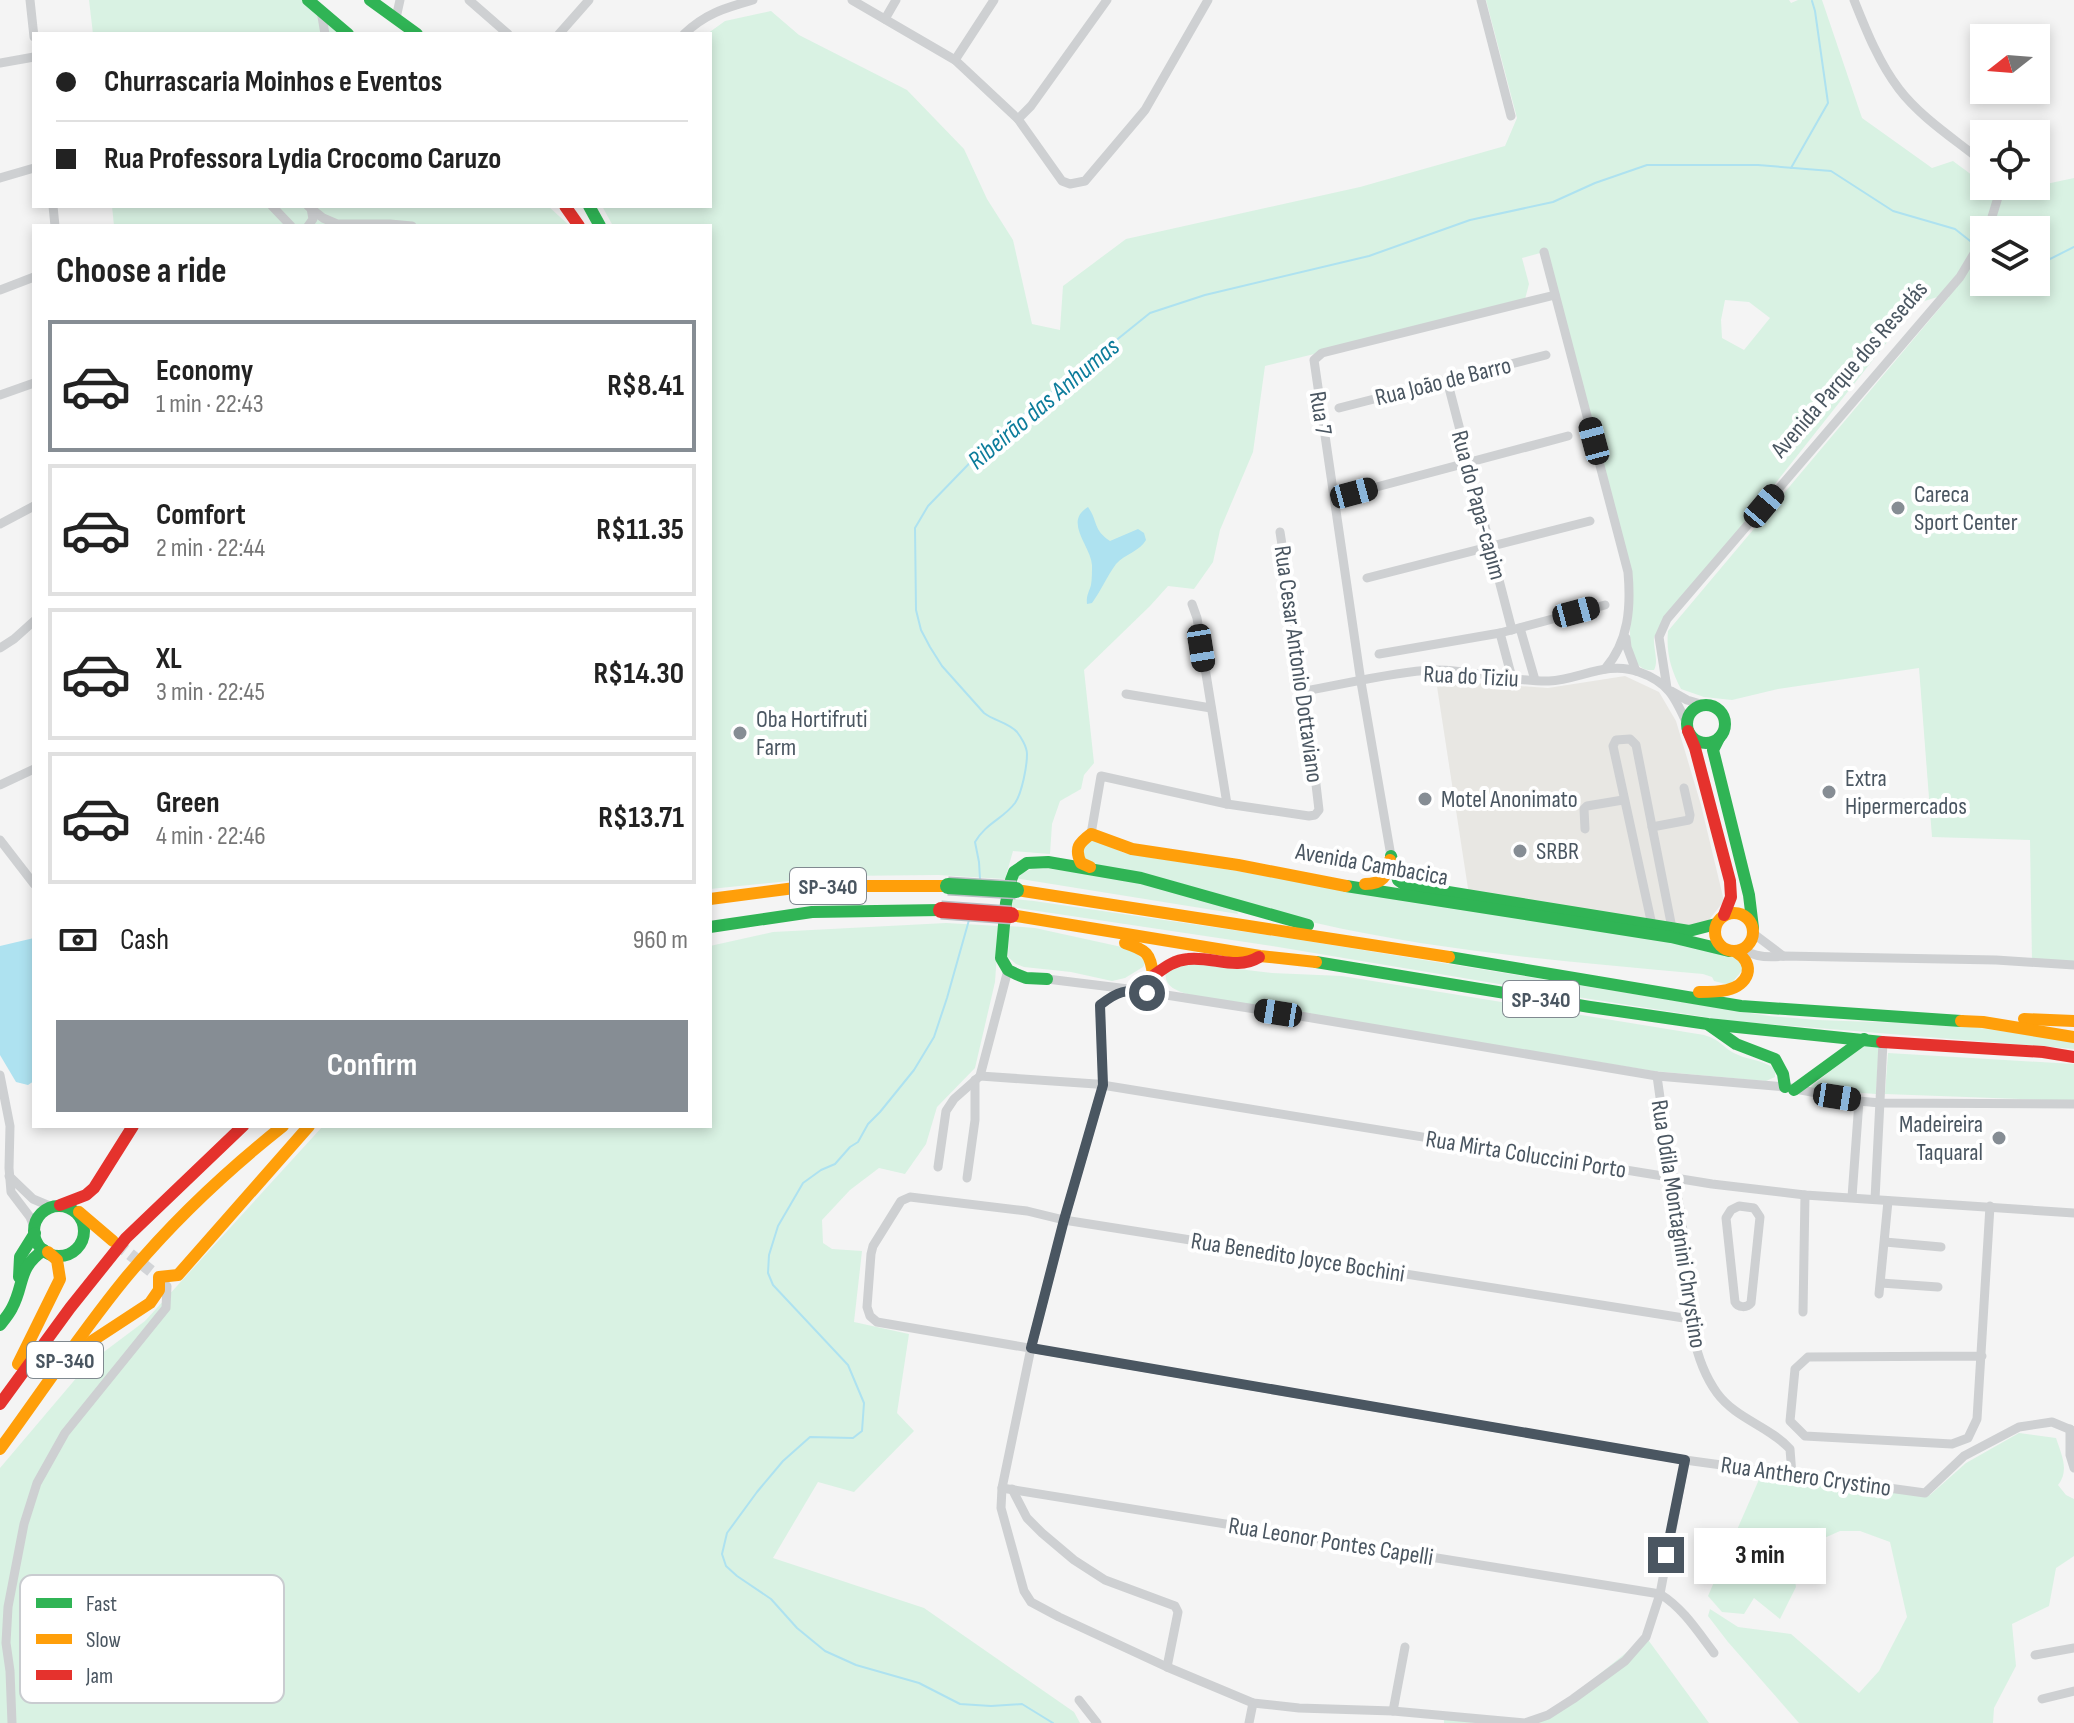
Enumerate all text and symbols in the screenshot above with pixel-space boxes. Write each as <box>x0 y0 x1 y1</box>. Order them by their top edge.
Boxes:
north arrow <box>1970 24 2050 104</box>
map controls <box>1970 24 2050 296</box>
text: Churrascaria Moinhos e Eventos <box>104 64 442 100</box>
button: locate <box>1970 120 2050 200</box>
text: Rua Professora Lydia Crocomo Caruzo <box>104 141 501 177</box>
button: layers <box>1970 216 2050 296</box>
text: Choose a ride <box>56 250 227 293</box>
street label: Avenida Parque dos Resedás <box>1764 275 1934 464</box>
water label: Ribeirão das Anhumas <box>962 332 1126 477</box>
icon: car <box>60 350 132 422</box>
street label: Rua João de Barro <box>1372 351 1514 412</box>
text: Economy <box>156 353 253 389</box>
text: R$8.41 <box>607 368 684 404</box>
text: 1 min · 22:43 <box>156 389 264 420</box>
street label: Rua 7 <box>1303 389 1338 437</box>
car <box>1576 415 1612 467</box>
street label: Rua do Papa-capim <box>1445 427 1512 583</box>
car <box>1328 475 1380 511</box>
car <box>1739 480 1789 532</box>
place label: Careca Sport Center <box>1914 480 2018 537</box>
icon: car <box>60 494 132 566</box>
text: Comfort <box>156 497 246 533</box>
marker: Careca Sport Center <box>1889 499 1907 517</box>
text: R$11.35 <box>596 512 684 548</box>
text: 2 min · 22:44 <box>156 533 265 564</box>
street label: Rua Cesar Antonio Dottaviano <box>1268 544 1329 784</box>
car <box>1550 594 1602 630</box>
car <box>1185 622 1217 674</box>
icon: car <box>60 638 132 710</box>
text: XL <box>156 641 182 677</box>
text: R$14.30 <box>593 656 684 692</box>
street label: Rua do Tiziu <box>1423 660 1519 693</box>
text: 3 min · 22:45 <box>156 677 265 708</box>
place label: Oba Hortifruti Farm <box>756 705 868 762</box>
marker: Oba Hortifruti Farm <box>731 724 749 742</box>
place label: Extra Hipermercados <box>1845 764 1967 821</box>
icon: car <box>60 782 132 854</box>
marker: Extra Hipermercados <box>1820 783 1838 801</box>
text: Green <box>156 785 220 821</box>
place label: Motel Anonimato <box>1441 785 1578 814</box>
marker: Motel Anonimato <box>1416 790 1434 808</box>
text: R$13.71 <box>598 800 684 836</box>
text: 4 min · 22:46 <box>156 821 266 852</box>
street label: Avenida Cambacica <box>1292 837 1450 892</box>
place label: SRBR <box>1536 837 1579 866</box>
marker: SRBR <box>1511 842 1529 860</box>
road number: SP-340 <box>790 868 866 904</box>
icon: cash <box>56 918 100 962</box>
text: Cash <box>120 922 169 958</box>
text: 960 m <box>633 925 688 956</box>
route start <box>1129 975 1165 1011</box>
road number: SP-340 <box>1503 981 1579 1017</box>
car <box>1252 997 1304 1029</box>
button: Confirm <box>56 1020 688 1112</box>
car <box>1811 1081 1863 1113</box>
street label: Rua Odila Montagnini Chrystino <box>1645 1098 1712 1350</box>
place label: Madeireira Taquaral <box>1899 1110 1983 1167</box>
street label: Rua Mirta Coluccini Porto <box>1424 1124 1628 1185</box>
marker: Madeireira Taquaral <box>1990 1129 2008 1147</box>
street label: Rua Benedito Joyce Bochini <box>1189 1226 1407 1289</box>
road number: SP-340 <box>27 1342 103 1378</box>
street label: Rua Anthero Crystino <box>1719 1450 1893 1503</box>
street label: Rua Leonor Pontes Capelli <box>1226 1511 1435 1572</box>
callout: 3 min <box>1694 1527 1826 1583</box>
route end <box>1648 1537 1684 1573</box>
text: 3 min <box>1735 1540 1785 1571</box>
legend <box>20 1575 284 1703</box>
text: Fast <box>86 1591 117 1618</box>
text: Slow <box>86 1627 121 1654</box>
text: Jam <box>85 1663 113 1690</box>

